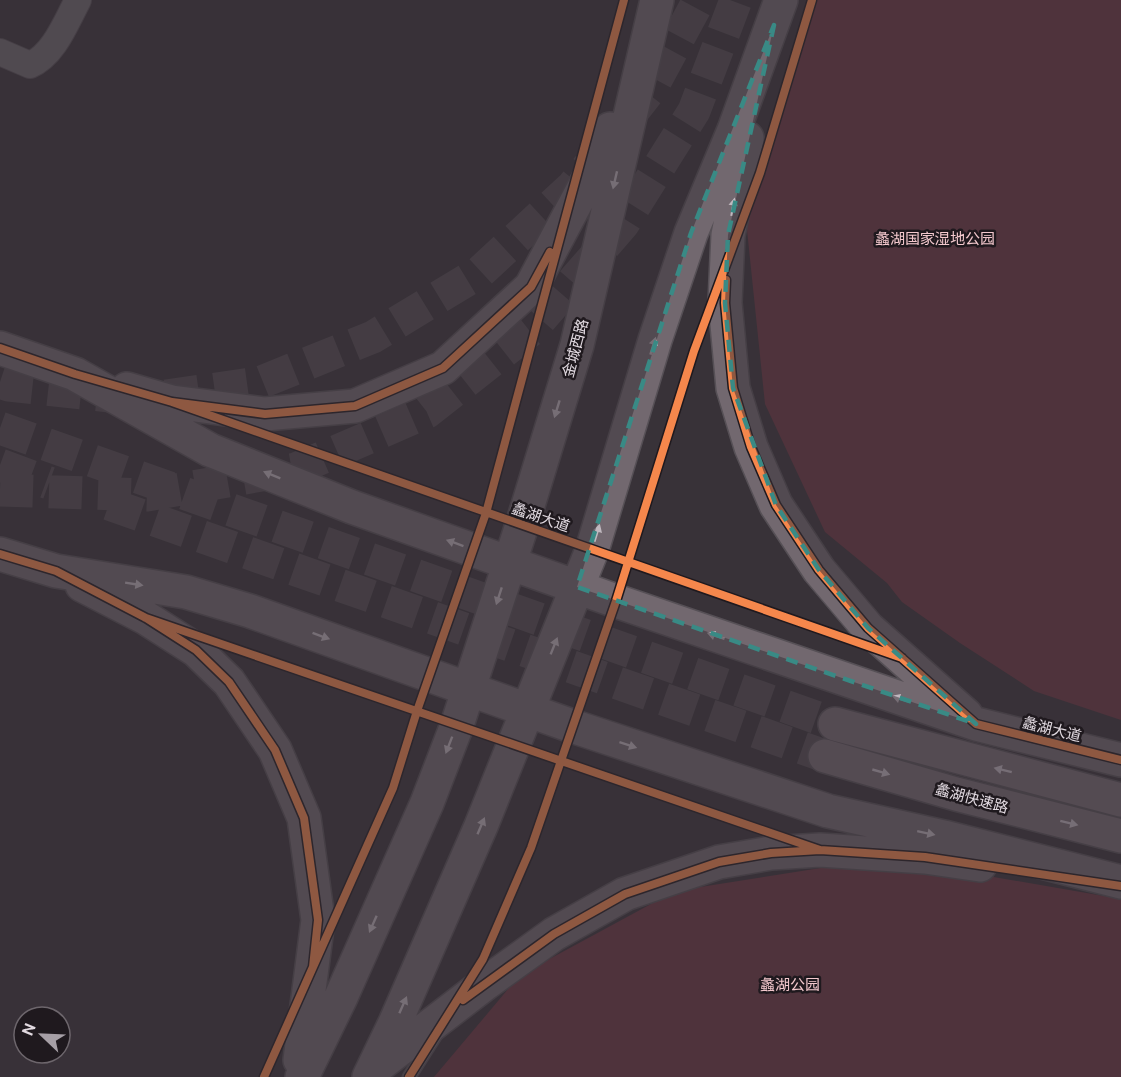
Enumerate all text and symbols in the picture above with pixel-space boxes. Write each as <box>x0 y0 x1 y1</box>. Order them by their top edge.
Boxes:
one-way arrow <box>610 171 620 189</box>
one-way arrow <box>729 197 738 216</box>
park label: 蠡湖国家湿地公园 <box>875 230 995 247</box>
street label: 金城西路 <box>559 317 591 379</box>
one-way arrow <box>649 337 658 355</box>
one-way arrow <box>552 400 561 418</box>
one-way arrow <box>263 470 281 479</box>
street label: 蠡湖大道 <box>510 499 572 535</box>
one-way arrow <box>593 523 602 541</box>
one-way arrow <box>446 538 464 548</box>
one-way arrow <box>125 579 144 588</box>
one-way arrow <box>494 587 503 605</box>
one-way arrow <box>707 630 725 640</box>
one-way arrow <box>312 632 330 642</box>
one-way arrow <box>549 636 559 654</box>
one-way arrow <box>892 693 910 703</box>
street label: 蠡湖大道 <box>1021 713 1083 745</box>
one-way arrow <box>444 736 454 754</box>
one-way arrow <box>619 740 637 750</box>
one-way arrow <box>994 765 1012 774</box>
one-way arrow <box>872 768 890 777</box>
street label: 蠡湖快速路 <box>934 780 1010 816</box>
one-way arrow <box>476 817 486 835</box>
one-way arrow <box>1060 819 1078 829</box>
one-way arrow <box>917 828 935 838</box>
one-way arrow <box>369 916 378 933</box>
park label: 蠡湖公园 <box>760 976 820 993</box>
one-way arrow <box>398 996 408 1014</box>
north arrow <box>12 1005 72 1065</box>
text: N <box>18 1020 39 1038</box>

